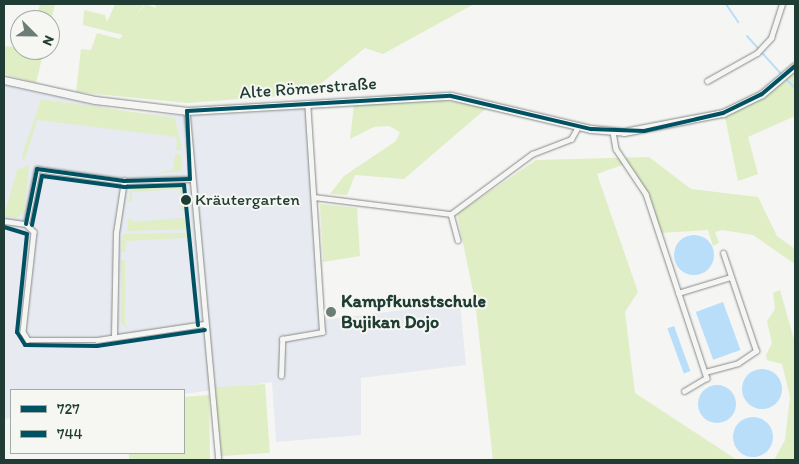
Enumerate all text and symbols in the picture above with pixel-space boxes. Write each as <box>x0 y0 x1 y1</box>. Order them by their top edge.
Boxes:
north arrow <box>10 10 60 60</box>
text: N <box>39 33 58 48</box>
street label: Alte Römerstraße <box>239 72 377 104</box>
place label: Kräutergarten <box>195 190 300 210</box>
marker: Kräutergarten <box>181 195 191 205</box>
place label: Kampfkunstschule Bujikan Dojo <box>341 291 486 334</box>
marker: Kampfkunstschule Bujikan Dojo <box>325 306 337 318</box>
legend <box>10 389 185 454</box>
text: 727 <box>57 400 80 418</box>
text: 744 <box>57 425 82 443</box>

